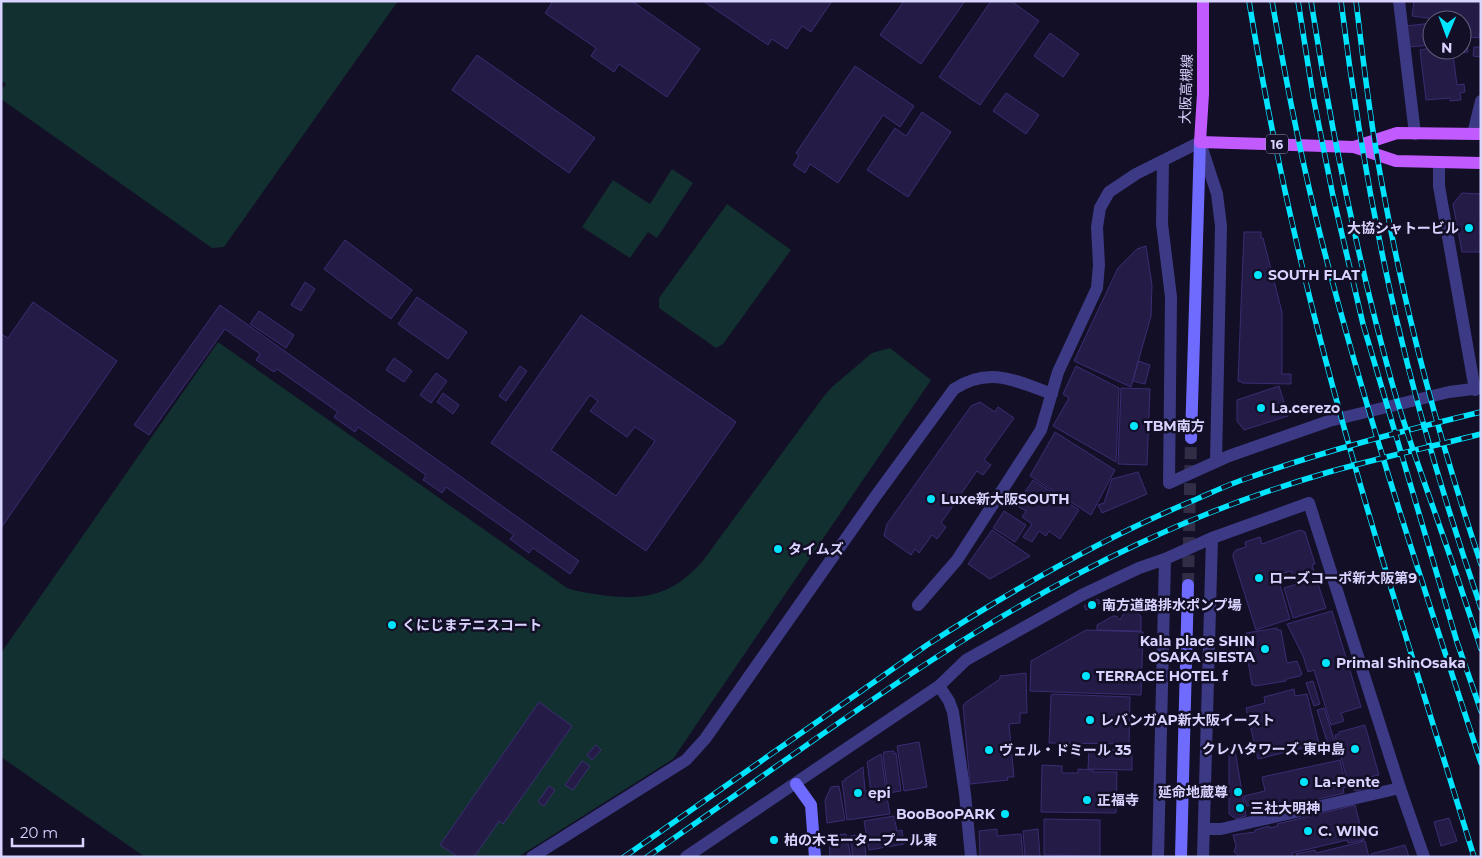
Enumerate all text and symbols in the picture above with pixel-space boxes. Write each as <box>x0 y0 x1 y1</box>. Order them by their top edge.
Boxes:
north arrow <box>1422 10 1472 60</box>
text: N <box>1441 39 1453 57</box>
street label: 大阪高槻線 <box>1176 54 1196 124</box>
road number: 16 <box>1266 134 1288 154</box>
place label: 大協シャトービル <box>1347 219 1459 237</box>
marker: 大協シャトービル <box>1463 222 1475 234</box>
place label: SOUTH FLAT <box>1268 266 1360 284</box>
marker: SOUTH FLAT <box>1252 269 1264 281</box>
place label: La.cerezo <box>1271 399 1340 417</box>
marker: La.cerezo <box>1255 402 1267 414</box>
place label: TBM南方 <box>1144 417 1205 435</box>
marker: TBM南方 <box>1128 420 1140 432</box>
place label: Luxe新大阪SOUTH <box>941 490 1070 508</box>
marker: Luxe新大阪SOUTH <box>925 493 937 505</box>
place label: タイムズ <box>788 540 844 558</box>
marker: タイムズ <box>772 543 784 555</box>
place label: ローズコーポ新大阪第9 <box>1269 569 1417 587</box>
marker: ローズコーポ新大阪第9 <box>1253 572 1265 584</box>
place label: 南方道路排水ポンプ場 <box>1102 596 1242 614</box>
marker: 南方道路排水ポンプ場 <box>1086 599 1098 611</box>
place label: くにじまテニスコート <box>402 616 542 634</box>
marker: くにじまテニスコート <box>386 619 398 631</box>
place label: Kala place SHIN OSAKA SIESTA <box>1140 632 1255 666</box>
marker: Kala place SHIN OSAKA SIESTA <box>1259 643 1271 655</box>
place label: Primal ShinOsaka <box>1336 654 1466 672</box>
marker: Primal ShinOsaka <box>1320 657 1332 669</box>
place label: TERRACE HOTEL f <box>1096 667 1228 685</box>
marker: TERRACE HOTEL f <box>1080 670 1092 682</box>
place label: レバンガAP新大阪イースト <box>1100 711 1275 729</box>
marker: レバンガAP新大阪イースト <box>1084 714 1096 726</box>
place label: クレハタワーズ 東中島 <box>1202 740 1345 758</box>
place label: ヴェル・ドミール 35 <box>999 741 1131 759</box>
marker: クレハタワーズ 東中島 <box>1349 743 1361 755</box>
marker: ヴェル・ドミール 35 <box>983 744 995 756</box>
place label: La-Pente <box>1314 773 1380 791</box>
marker: La-Pente <box>1298 776 1310 788</box>
place label: 延命地蔵尊 <box>1158 783 1228 801</box>
place label: epi <box>868 784 891 802</box>
marker: 延命地蔵尊 <box>1232 786 1244 798</box>
marker: epi <box>852 787 864 799</box>
place label: 正福寺 <box>1097 791 1139 809</box>
marker: 正福寺 <box>1081 794 1093 806</box>
place label: 三社大明神 <box>1250 799 1320 817</box>
marker: 三社大明神 <box>1234 802 1246 814</box>
place label: BooBooPARK <box>896 805 996 823</box>
marker: BooBooPARK <box>999 808 1011 820</box>
scale bar <box>12 816 84 848</box>
place label: C. WING <box>1318 822 1379 840</box>
text: 20 m <box>20 823 58 842</box>
marker: C. WING <box>1302 825 1314 837</box>
place label: 柏の木モータープール東 <box>784 831 937 849</box>
marker: 柏の木モータープール東 <box>768 834 780 846</box>

